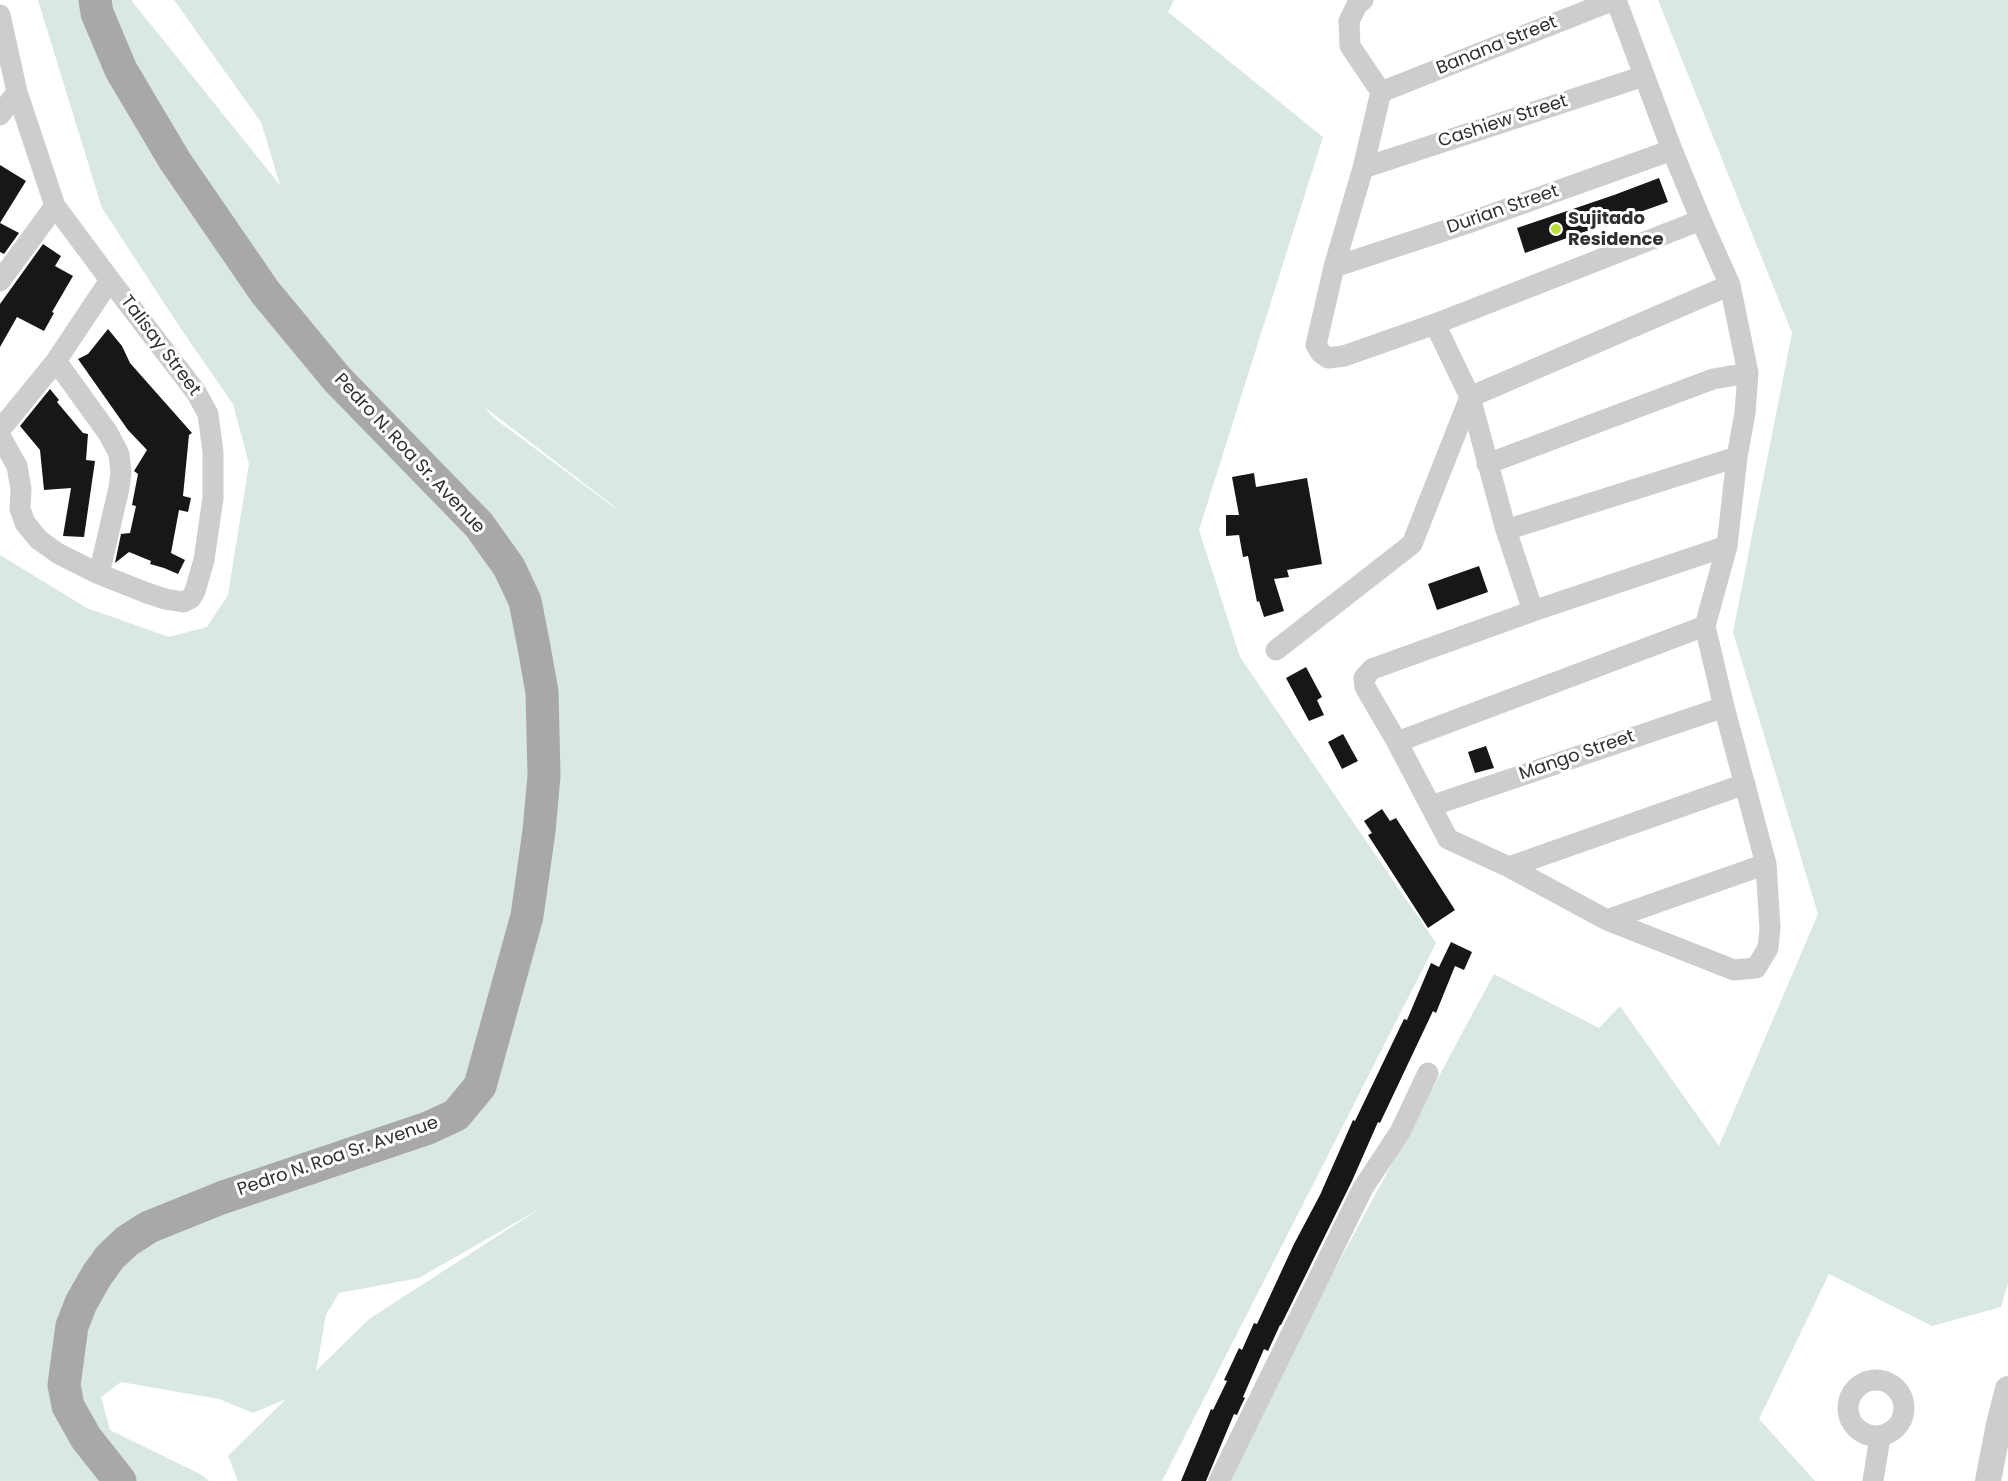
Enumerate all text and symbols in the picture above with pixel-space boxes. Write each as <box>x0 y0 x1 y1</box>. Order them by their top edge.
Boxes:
street label: Banana Street <box>1434 12 1560 80</box>
street label: Cashiew Street <box>1436 91 1570 153</box>
street label: Durian Street <box>1444 181 1562 239</box>
place label: Sujitado Residence <box>1568 208 1664 250</box>
marker: Sujitado Residence <box>1549 222 1563 236</box>
street label: Talisay Street <box>115 292 205 400</box>
street label: Pedro N. Roa Sr. Avenue <box>329 370 489 538</box>
street label: Mango Street <box>1517 726 1637 786</box>
street label: Pedro N. Roa Sr. Avenue <box>235 1112 441 1202</box>

